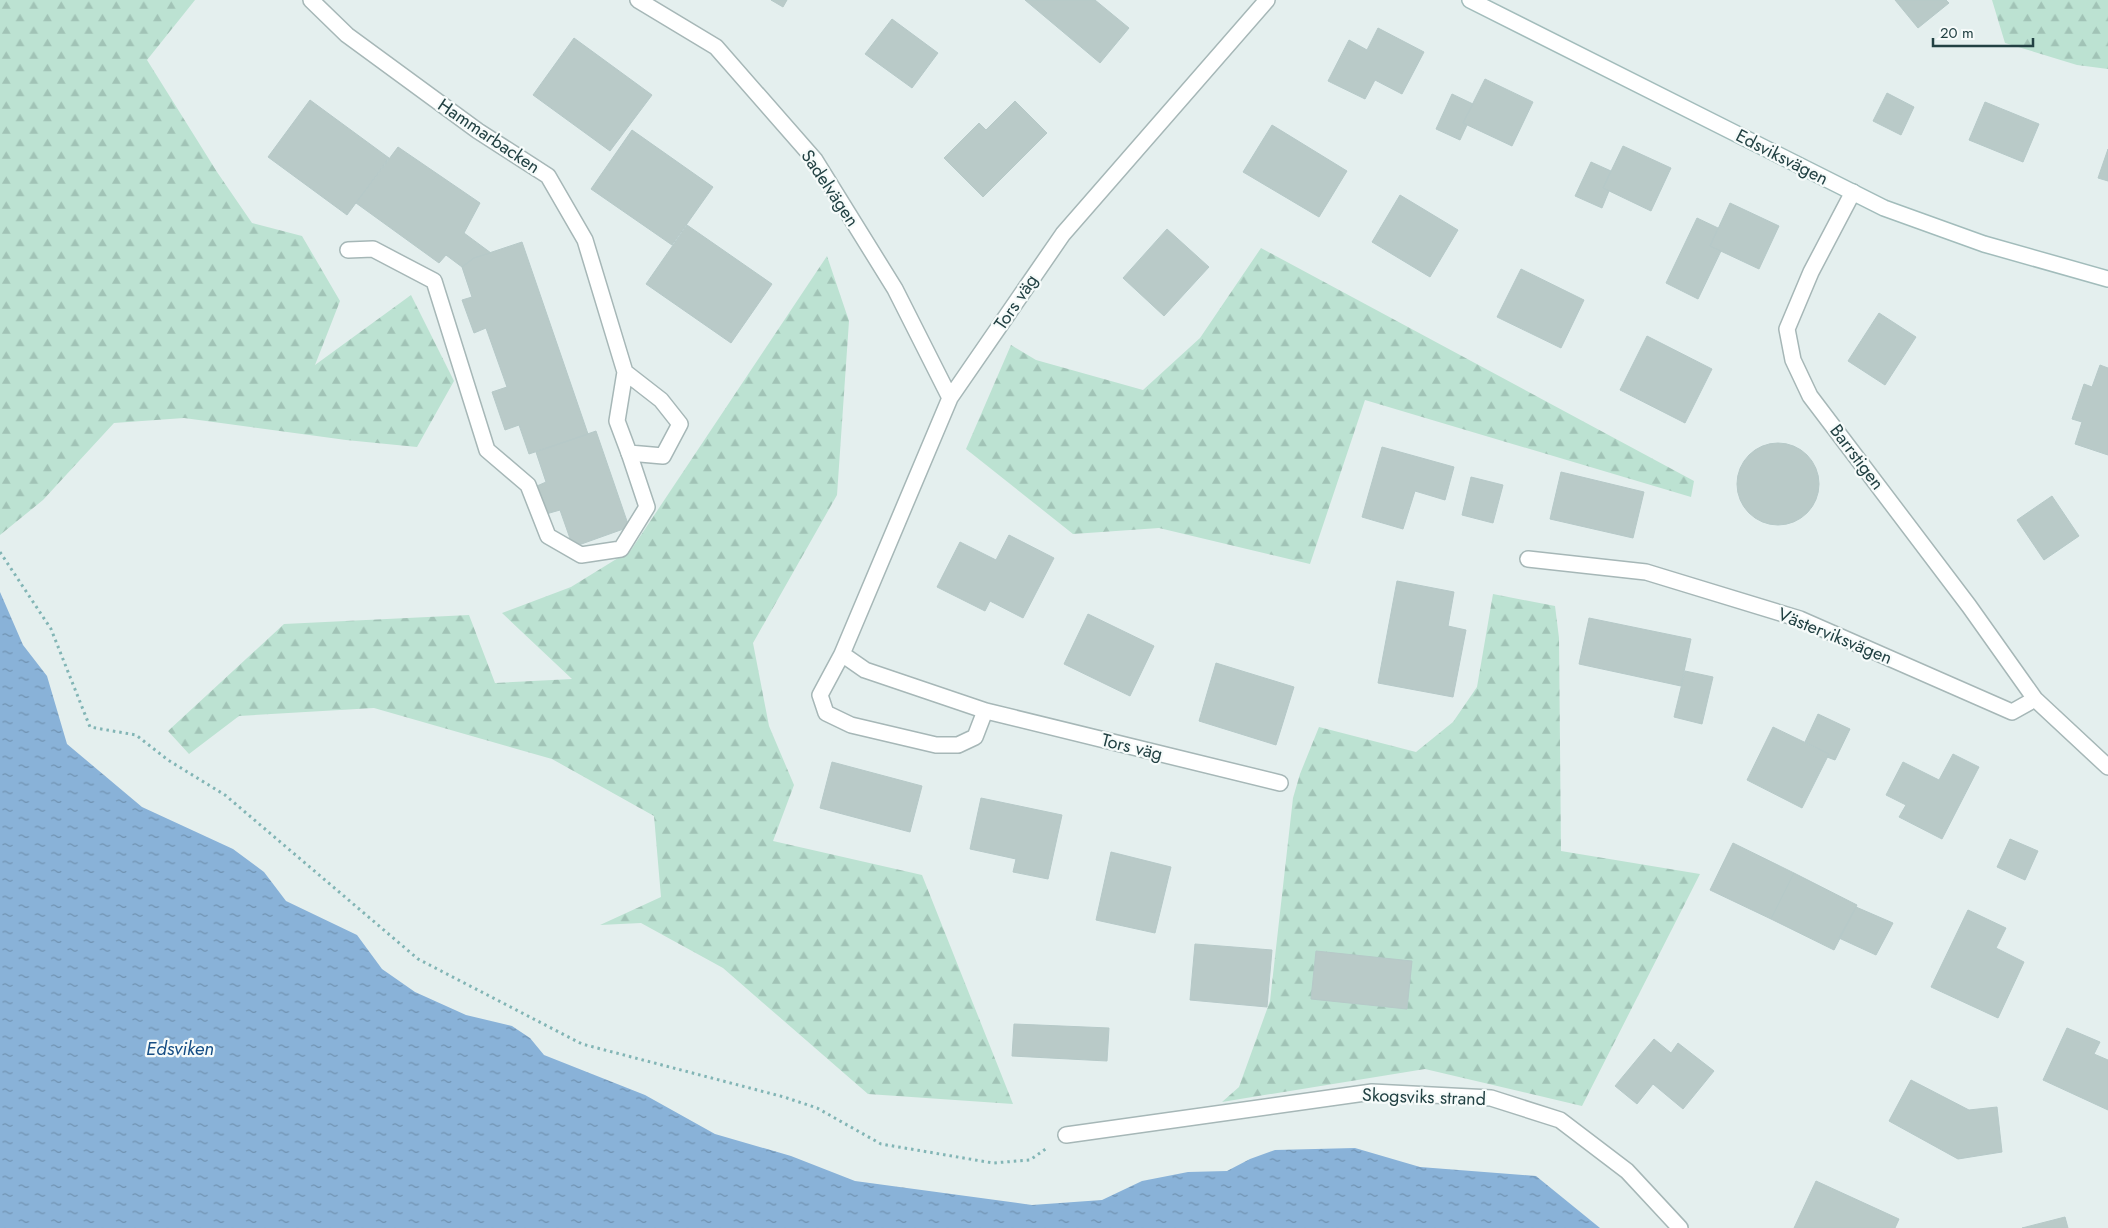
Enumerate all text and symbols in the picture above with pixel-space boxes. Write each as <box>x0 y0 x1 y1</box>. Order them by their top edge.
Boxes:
scale bar <box>1933 15 2033 47</box>
text: 20 m <box>1940 22 1974 44</box>
street label: Hammarbacken <box>433 92 545 180</box>
street label: Edsviksvägen <box>1731 123 1833 191</box>
street label: Sadelvägen <box>795 144 865 232</box>
street label: Tors väg <box>988 269 1044 335</box>
street label: Barrstigen <box>1824 419 1890 495</box>
street label: Västerviksvägen <box>1774 601 1896 671</box>
street label: Tors väg <box>1099 727 1165 767</box>
water label: Edsviken <box>146 1035 214 1062</box>
street label: Skogsviks strand <box>1362 1082 1486 1112</box>

